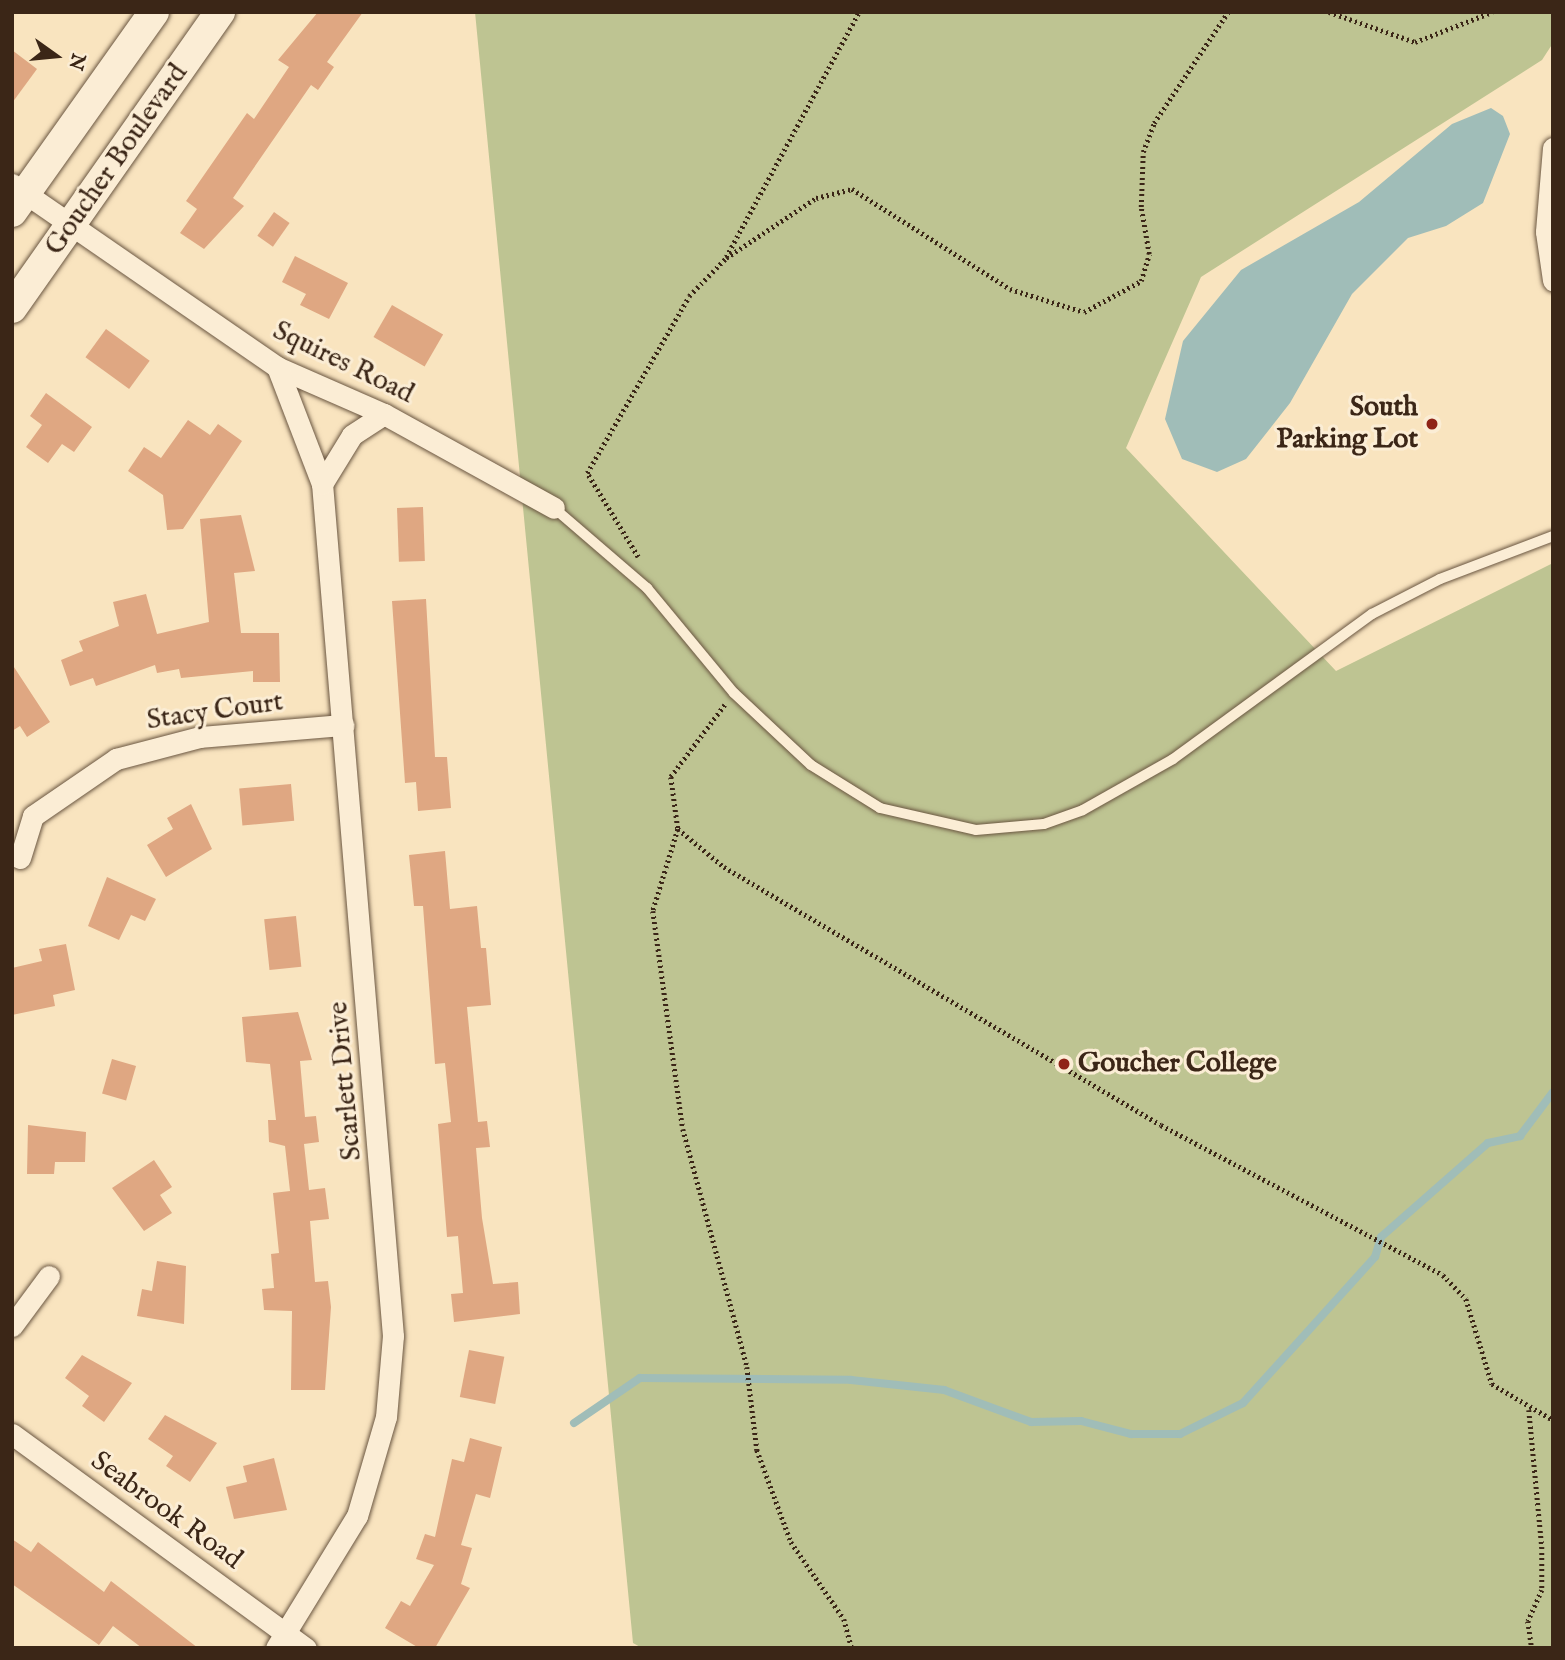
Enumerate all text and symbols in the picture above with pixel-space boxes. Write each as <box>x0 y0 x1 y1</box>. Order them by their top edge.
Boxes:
north arrow <box>21 21 91 91</box>
text: N <box>63 50 90 72</box>
street label: Goucher Boulevard <box>38 58 196 262</box>
street label: Squires Road <box>267 314 419 412</box>
place label: South Parking Lot <box>1276 391 1418 457</box>
marker: South Parking Lot <box>1424 416 1440 432</box>
street label: Stacy Court <box>145 686 285 738</box>
street label: Scarlett Drive <box>322 1000 370 1162</box>
place label: Goucher College <box>1078 1047 1277 1081</box>
marker: Goucher College <box>1056 1056 1072 1072</box>
street label: Seabrook Road <box>84 1445 248 1577</box>

